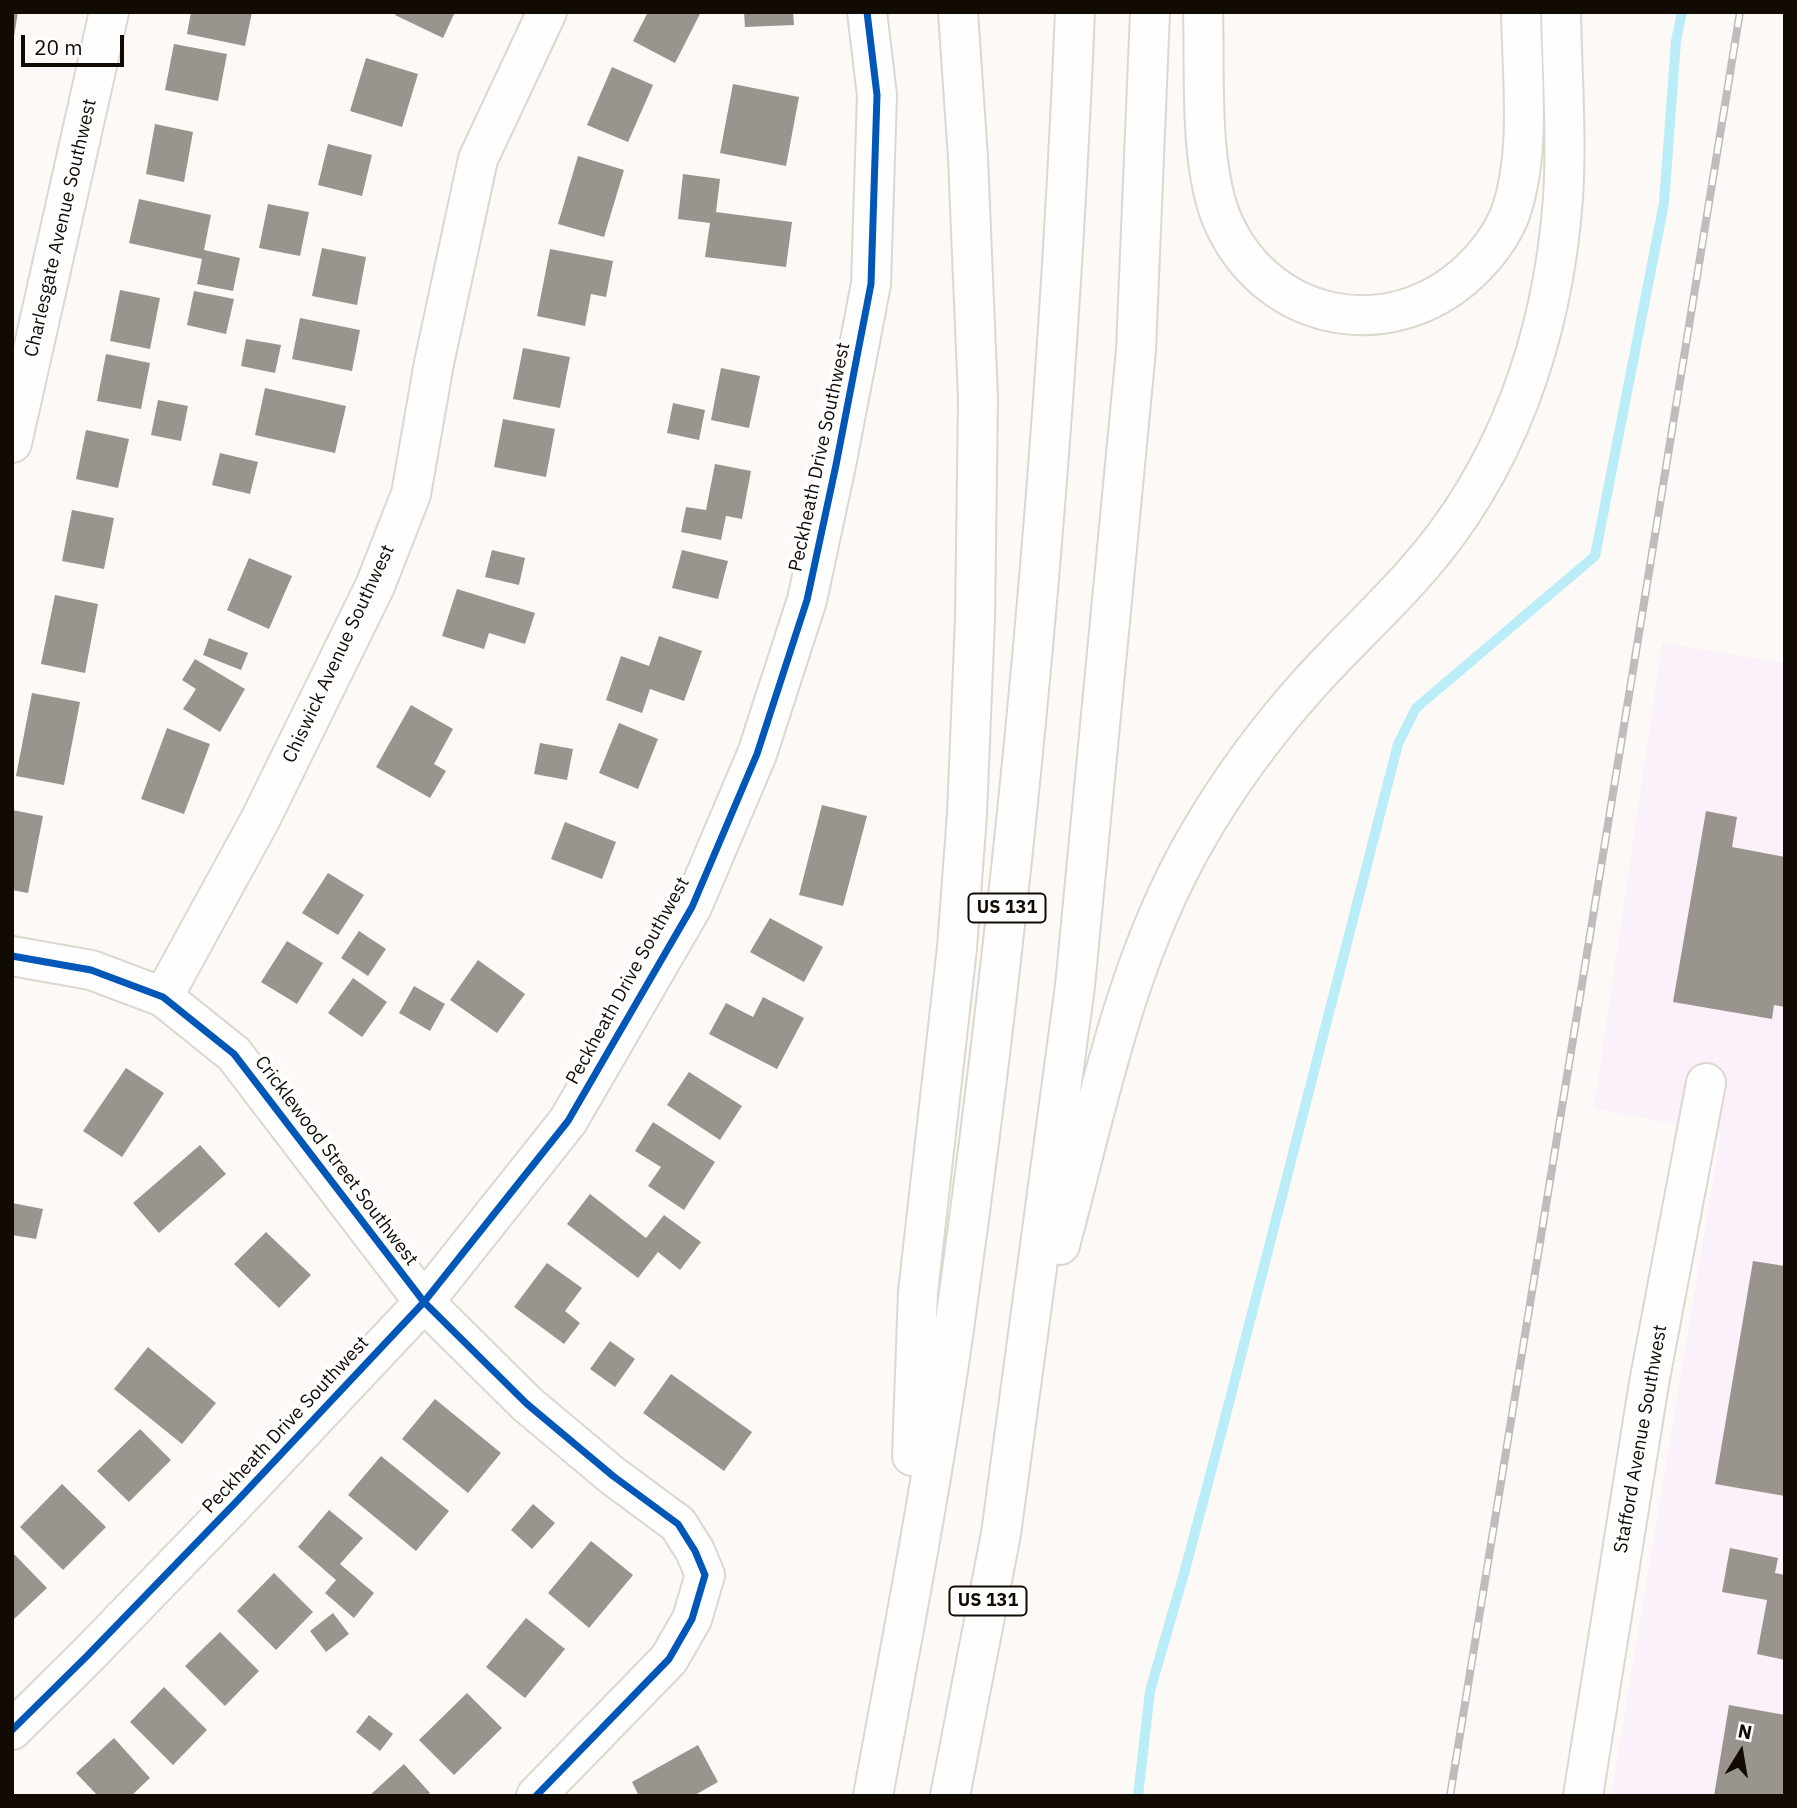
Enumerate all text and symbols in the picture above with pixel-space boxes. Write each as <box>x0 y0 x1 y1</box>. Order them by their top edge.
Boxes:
scale bar <box>24 21 128 65</box>
text: 20 m <box>34 33 83 61</box>
street label: Charlesgate Avenue Southwest <box>20 97 102 359</box>
street label: Peckheath Drive Southwest <box>785 340 855 574</box>
street label: Chiswick Avenue Southwest <box>278 541 400 767</box>
street label: Peckheath Drive Southwest <box>561 873 695 1089</box>
road number: US 131 <box>968 894 1046 923</box>
street label: Cricklewood Street Southwest <box>250 1052 422 1270</box>
street label: Stafford Avenue Southwest <box>1610 1323 1672 1555</box>
street label: Peckheath Drive Southwest <box>198 1332 374 1518</box>
road number: US 131 <box>950 1586 1026 1616</box>
north arrow <box>1706 1717 1776 1787</box>
text: N <box>1736 1718 1754 1744</box>

